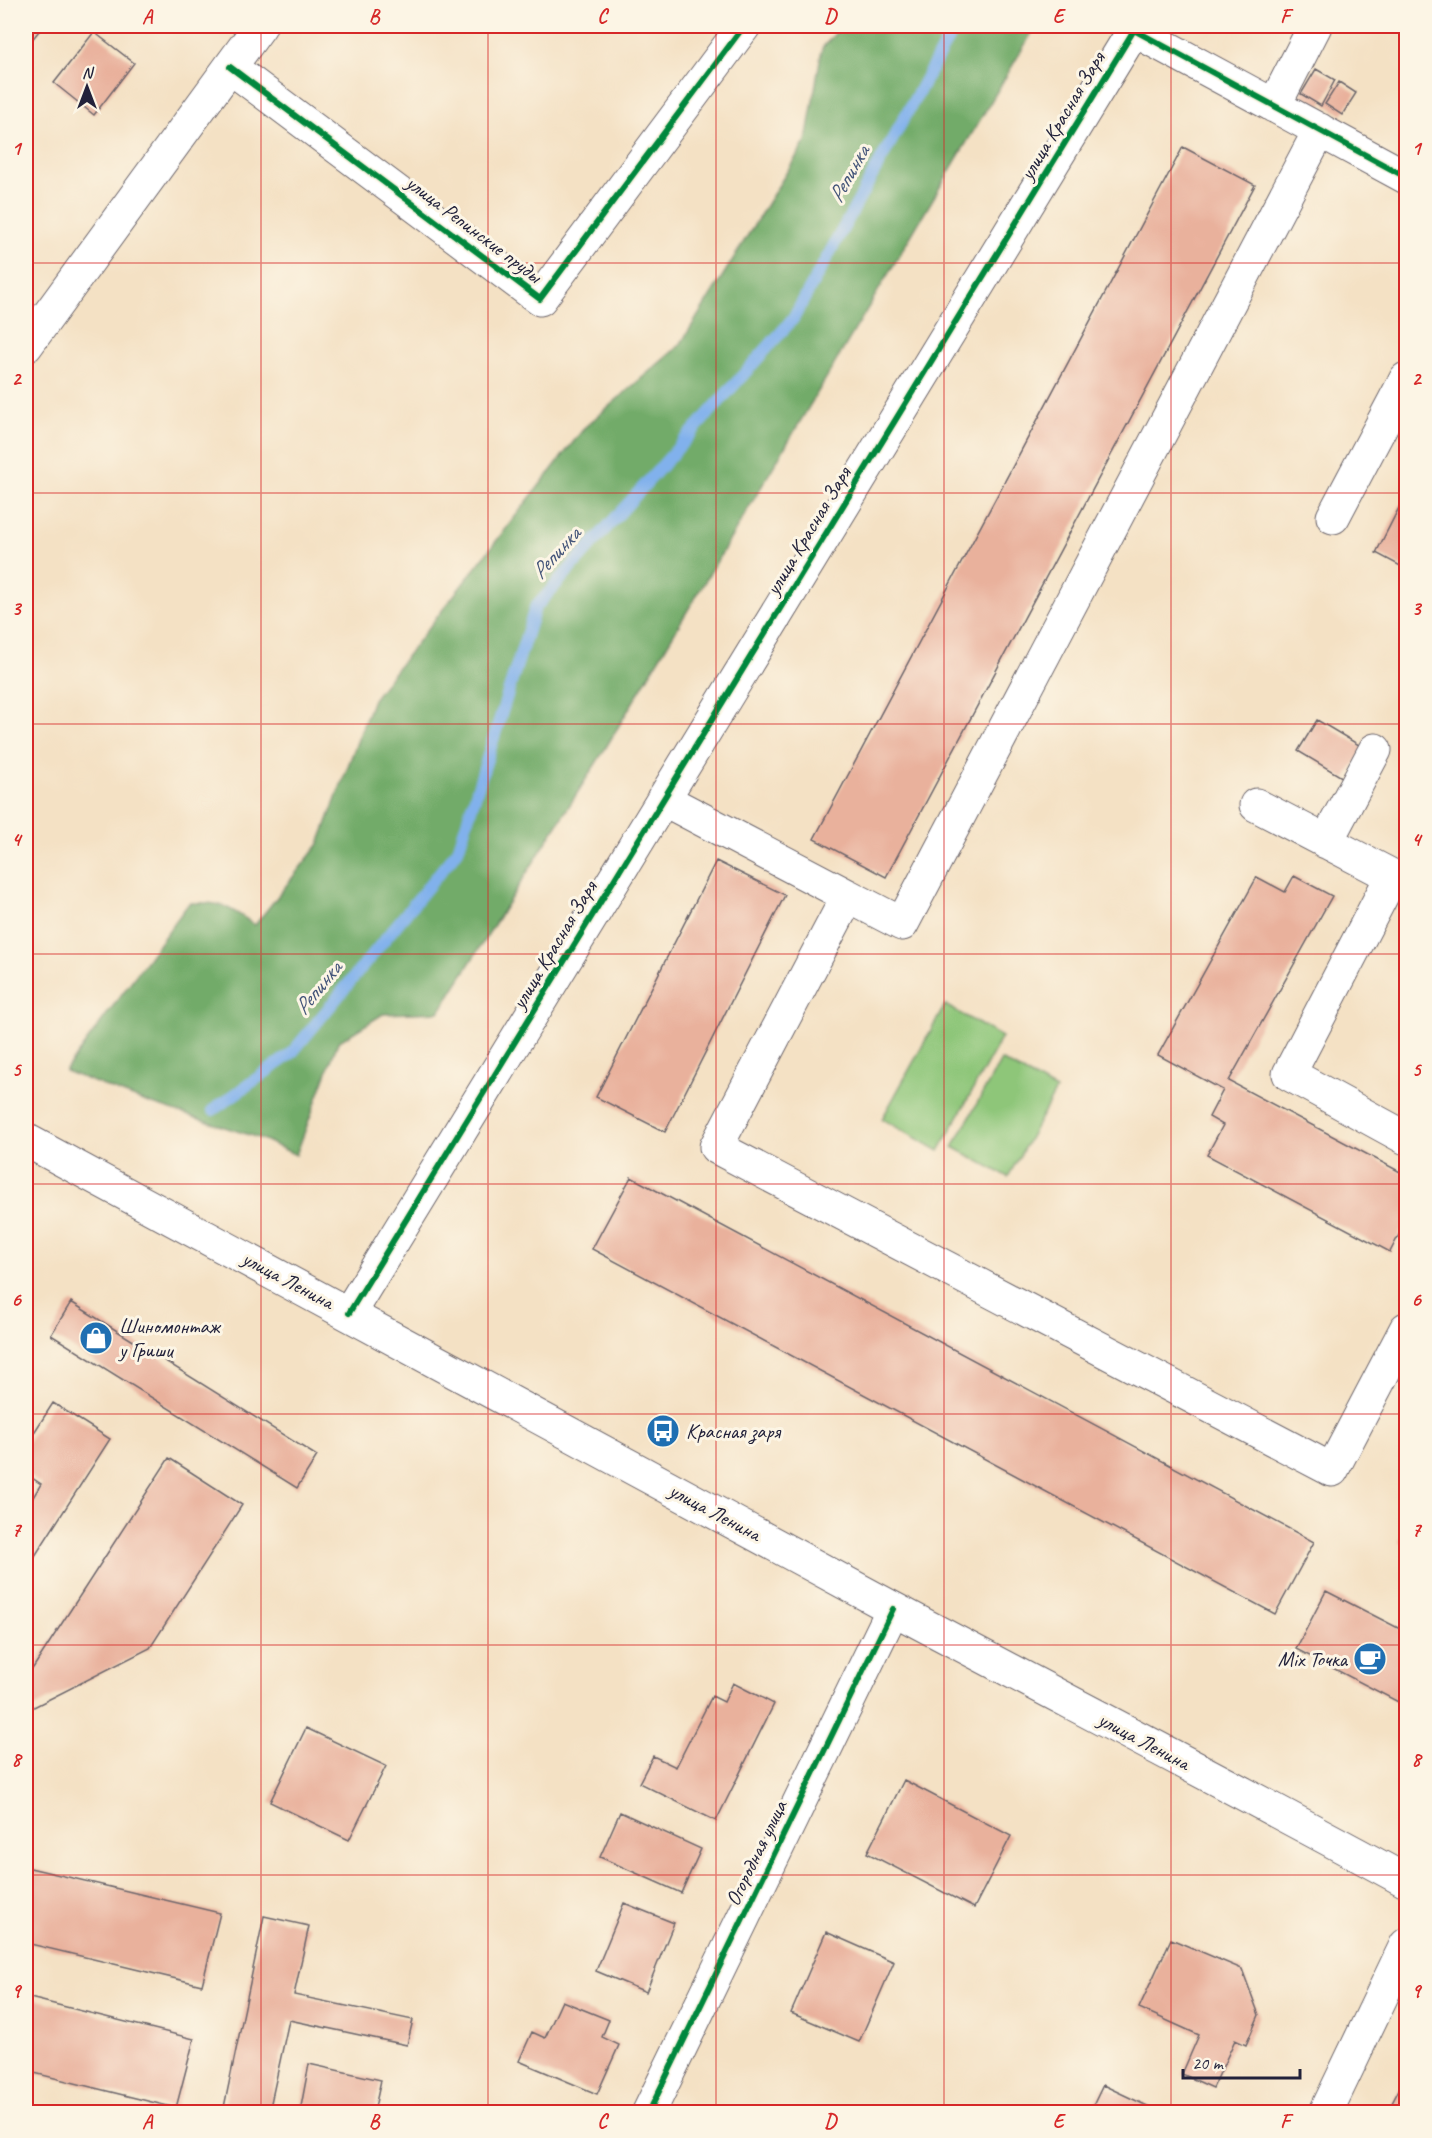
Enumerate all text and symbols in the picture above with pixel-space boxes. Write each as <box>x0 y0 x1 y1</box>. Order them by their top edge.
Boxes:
text: A <box>142 4 154 29</box>
text: B <box>369 4 381 29</box>
text: C <box>597 4 609 29</box>
text: D <box>824 4 838 29</box>
text: E <box>1053 4 1067 29</box>
text: F <box>1280 4 1294 29</box>
street label: улица Красная Заря <box>1013 46 1111 186</box>
north arrow <box>57 57 117 117</box>
text: N <box>82 63 95 83</box>
text: 1 <box>12 136 23 161</box>
text: 1 <box>1412 136 1423 161</box>
water label: Репинка <box>822 138 877 207</box>
street label: улица Репинские пруды <box>399 168 548 290</box>
text: 2 <box>12 366 23 391</box>
text: 2 <box>1412 366 1423 391</box>
street label: улица Красная Заря <box>759 461 857 601</box>
water label: Репинка <box>525 519 589 585</box>
text: 3 <box>12 596 23 621</box>
text: 3 <box>1412 596 1423 621</box>
text: 4 <box>12 827 24 852</box>
text: 4 <box>1412 827 1424 852</box>
street label: улица Красная Заря <box>505 875 603 1015</box>
water label: Репинка <box>288 953 350 1020</box>
text: 5 <box>12 1057 23 1082</box>
text: 5 <box>1412 1057 1423 1082</box>
street label: улица Ленина <box>236 1244 340 1316</box>
text: 6 <box>11 1287 22 1312</box>
text: 6 <box>1411 1287 1422 1312</box>
place label: Шиномонтаж у Гриши <box>117 1313 222 1363</box>
shop icon: Шиномонтаж у Гриши <box>78 1320 114 1356</box>
bus stop icon: Красная заря <box>645 1413 681 1449</box>
place label: Красная заря <box>686 1418 781 1445</box>
street label: улица Ленина <box>663 1476 767 1548</box>
text: 7 <box>12 1517 23 1542</box>
text: 7 <box>1412 1517 1423 1542</box>
cafe icon: Mix Точка <box>1352 1641 1388 1677</box>
place label: Mix Точка <box>1278 1646 1349 1672</box>
street label: улица Ленина <box>1092 1705 1196 1777</box>
text: 8 <box>12 1747 24 1772</box>
text: 8 <box>1412 1747 1424 1772</box>
street label: Огородная улица <box>719 1794 793 1910</box>
text: 9 <box>12 1978 23 2003</box>
text: 9 <box>1412 1978 1423 2003</box>
scale bar <box>1183 2042 1300 2080</box>
text: 20 m <box>1192 2052 1225 2074</box>
text: A <box>142 2109 154 2134</box>
text: B <box>369 2109 381 2134</box>
text: C <box>597 2109 609 2134</box>
text: D <box>824 2109 838 2134</box>
text: E <box>1053 2109 1067 2134</box>
text: F <box>1280 2109 1294 2134</box>

